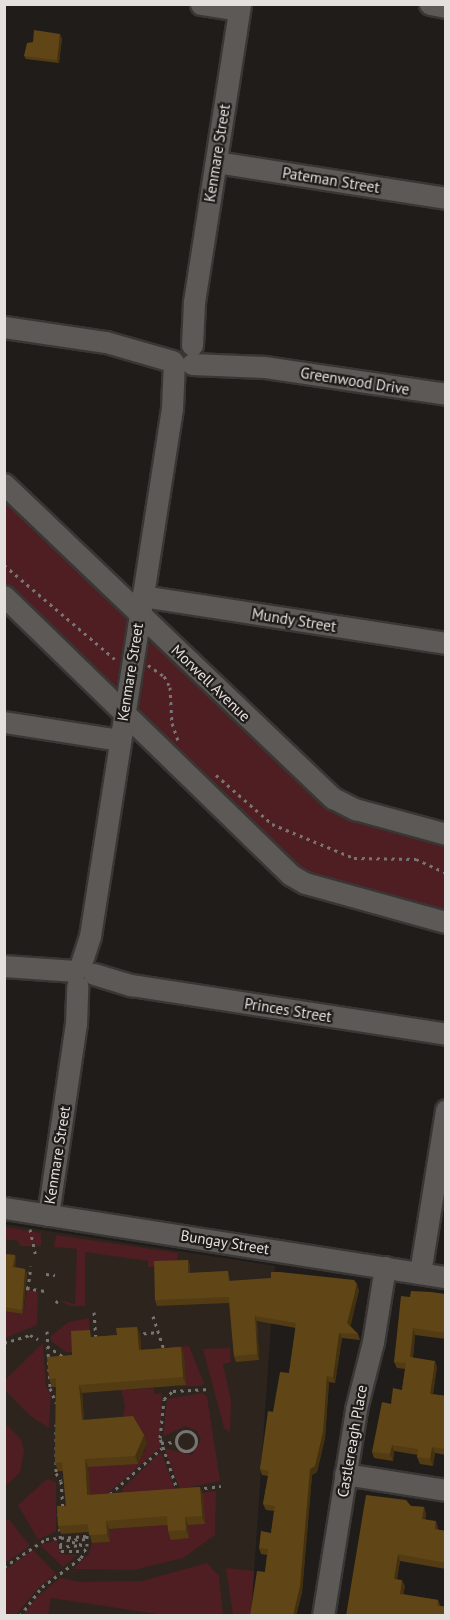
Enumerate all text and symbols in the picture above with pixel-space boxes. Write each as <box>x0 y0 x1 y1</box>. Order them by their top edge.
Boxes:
street label: Kenmare Street <box>200 103 234 203</box>
street label: Pateman Street <box>281 163 381 197</box>
street label: Greenwood Drive <box>299 363 411 399</box>
street label: Mundy Street <box>250 604 338 636</box>
street label: Kenmare Street <box>113 622 147 722</box>
street label: Morwell Avenue <box>168 641 254 725</box>
street label: Princes Street <box>243 994 333 1026</box>
street label: Kenmare Street <box>40 1105 74 1205</box>
street label: Bungay Street <box>179 1226 271 1258</box>
street label: Castlereagh Place <box>333 1383 371 1499</box>

